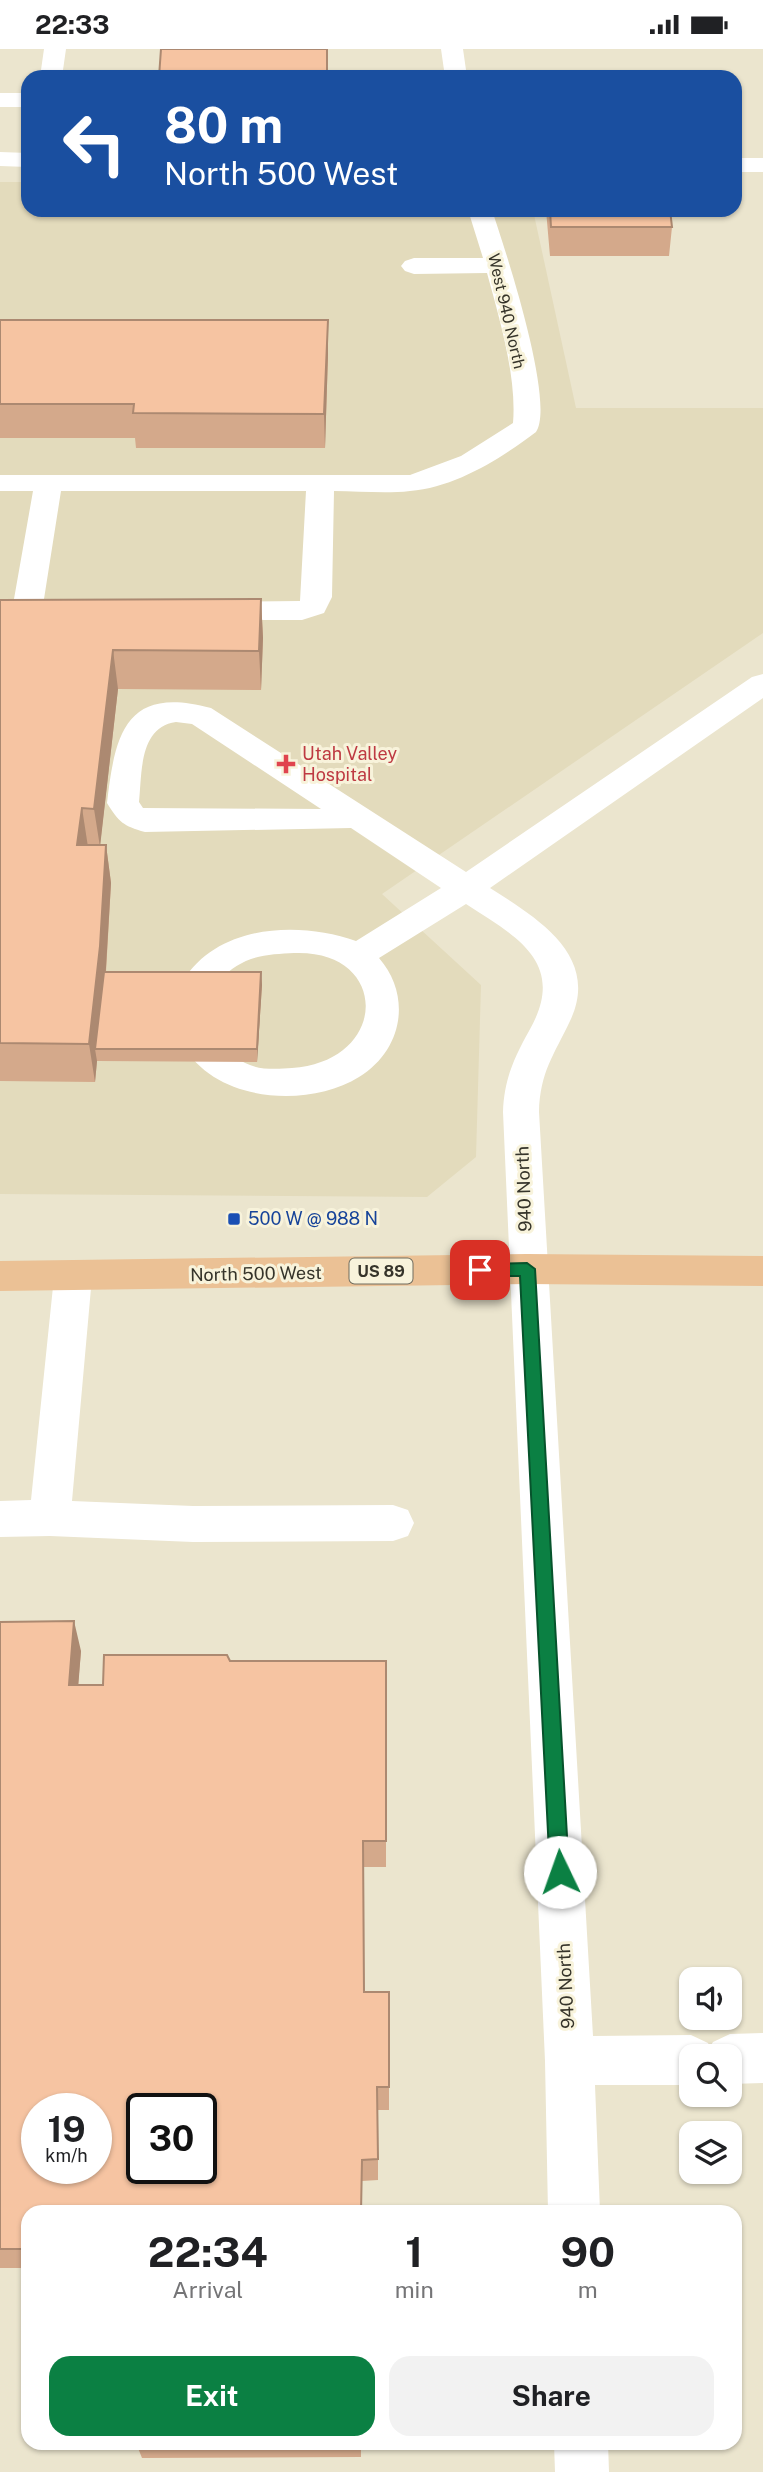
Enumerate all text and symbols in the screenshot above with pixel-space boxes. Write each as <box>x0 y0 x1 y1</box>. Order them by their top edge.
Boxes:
text: 22:33 <box>35 9 110 40</box>
text: 80 m <box>164 96 283 154</box>
icon: left <box>49 98 140 189</box>
text: North 500 West <box>164 155 399 192</box>
street label: West 940 North <box>484 252 529 371</box>
place label: Utah Valley Hospital <box>302 743 398 785</box>
marker: Utah Valley Hospital <box>276 754 296 774</box>
street label: 940 North <box>512 1146 535 1232</box>
place label: 500 W @ 988 N <box>248 1208 378 1229</box>
marker: 500 W @ 988 N <box>226 1211 242 1227</box>
pin <box>450 1240 510 1300</box>
icon: arrive <box>461 1251 499 1289</box>
road number: US 89 <box>350 1259 412 1283</box>
street label: North 500 West <box>190 1262 322 1285</box>
position arrow <box>523 1835 597 1909</box>
street label: 940 North <box>553 1943 578 2029</box>
map controls <box>679 1967 742 2184</box>
button: sound <box>679 1967 742 2030</box>
button: search <box>679 2044 742 2107</box>
speed limit sign: 30 <box>126 2093 217 2184</box>
text: 19 <box>47 2109 86 2150</box>
button: layers <box>679 2121 742 2184</box>
text: km/h <box>45 2145 88 2166</box>
text: 22:34 <box>148 2227 268 2276</box>
text: 1 <box>405 2227 423 2276</box>
text: 90 <box>561 2227 615 2276</box>
text: Arrival <box>172 2276 243 2303</box>
text: min <box>395 2276 434 2303</box>
text: m <box>578 2276 598 2303</box>
button: Exit <box>49 2356 375 2436</box>
button: Share <box>389 2356 714 2436</box>

